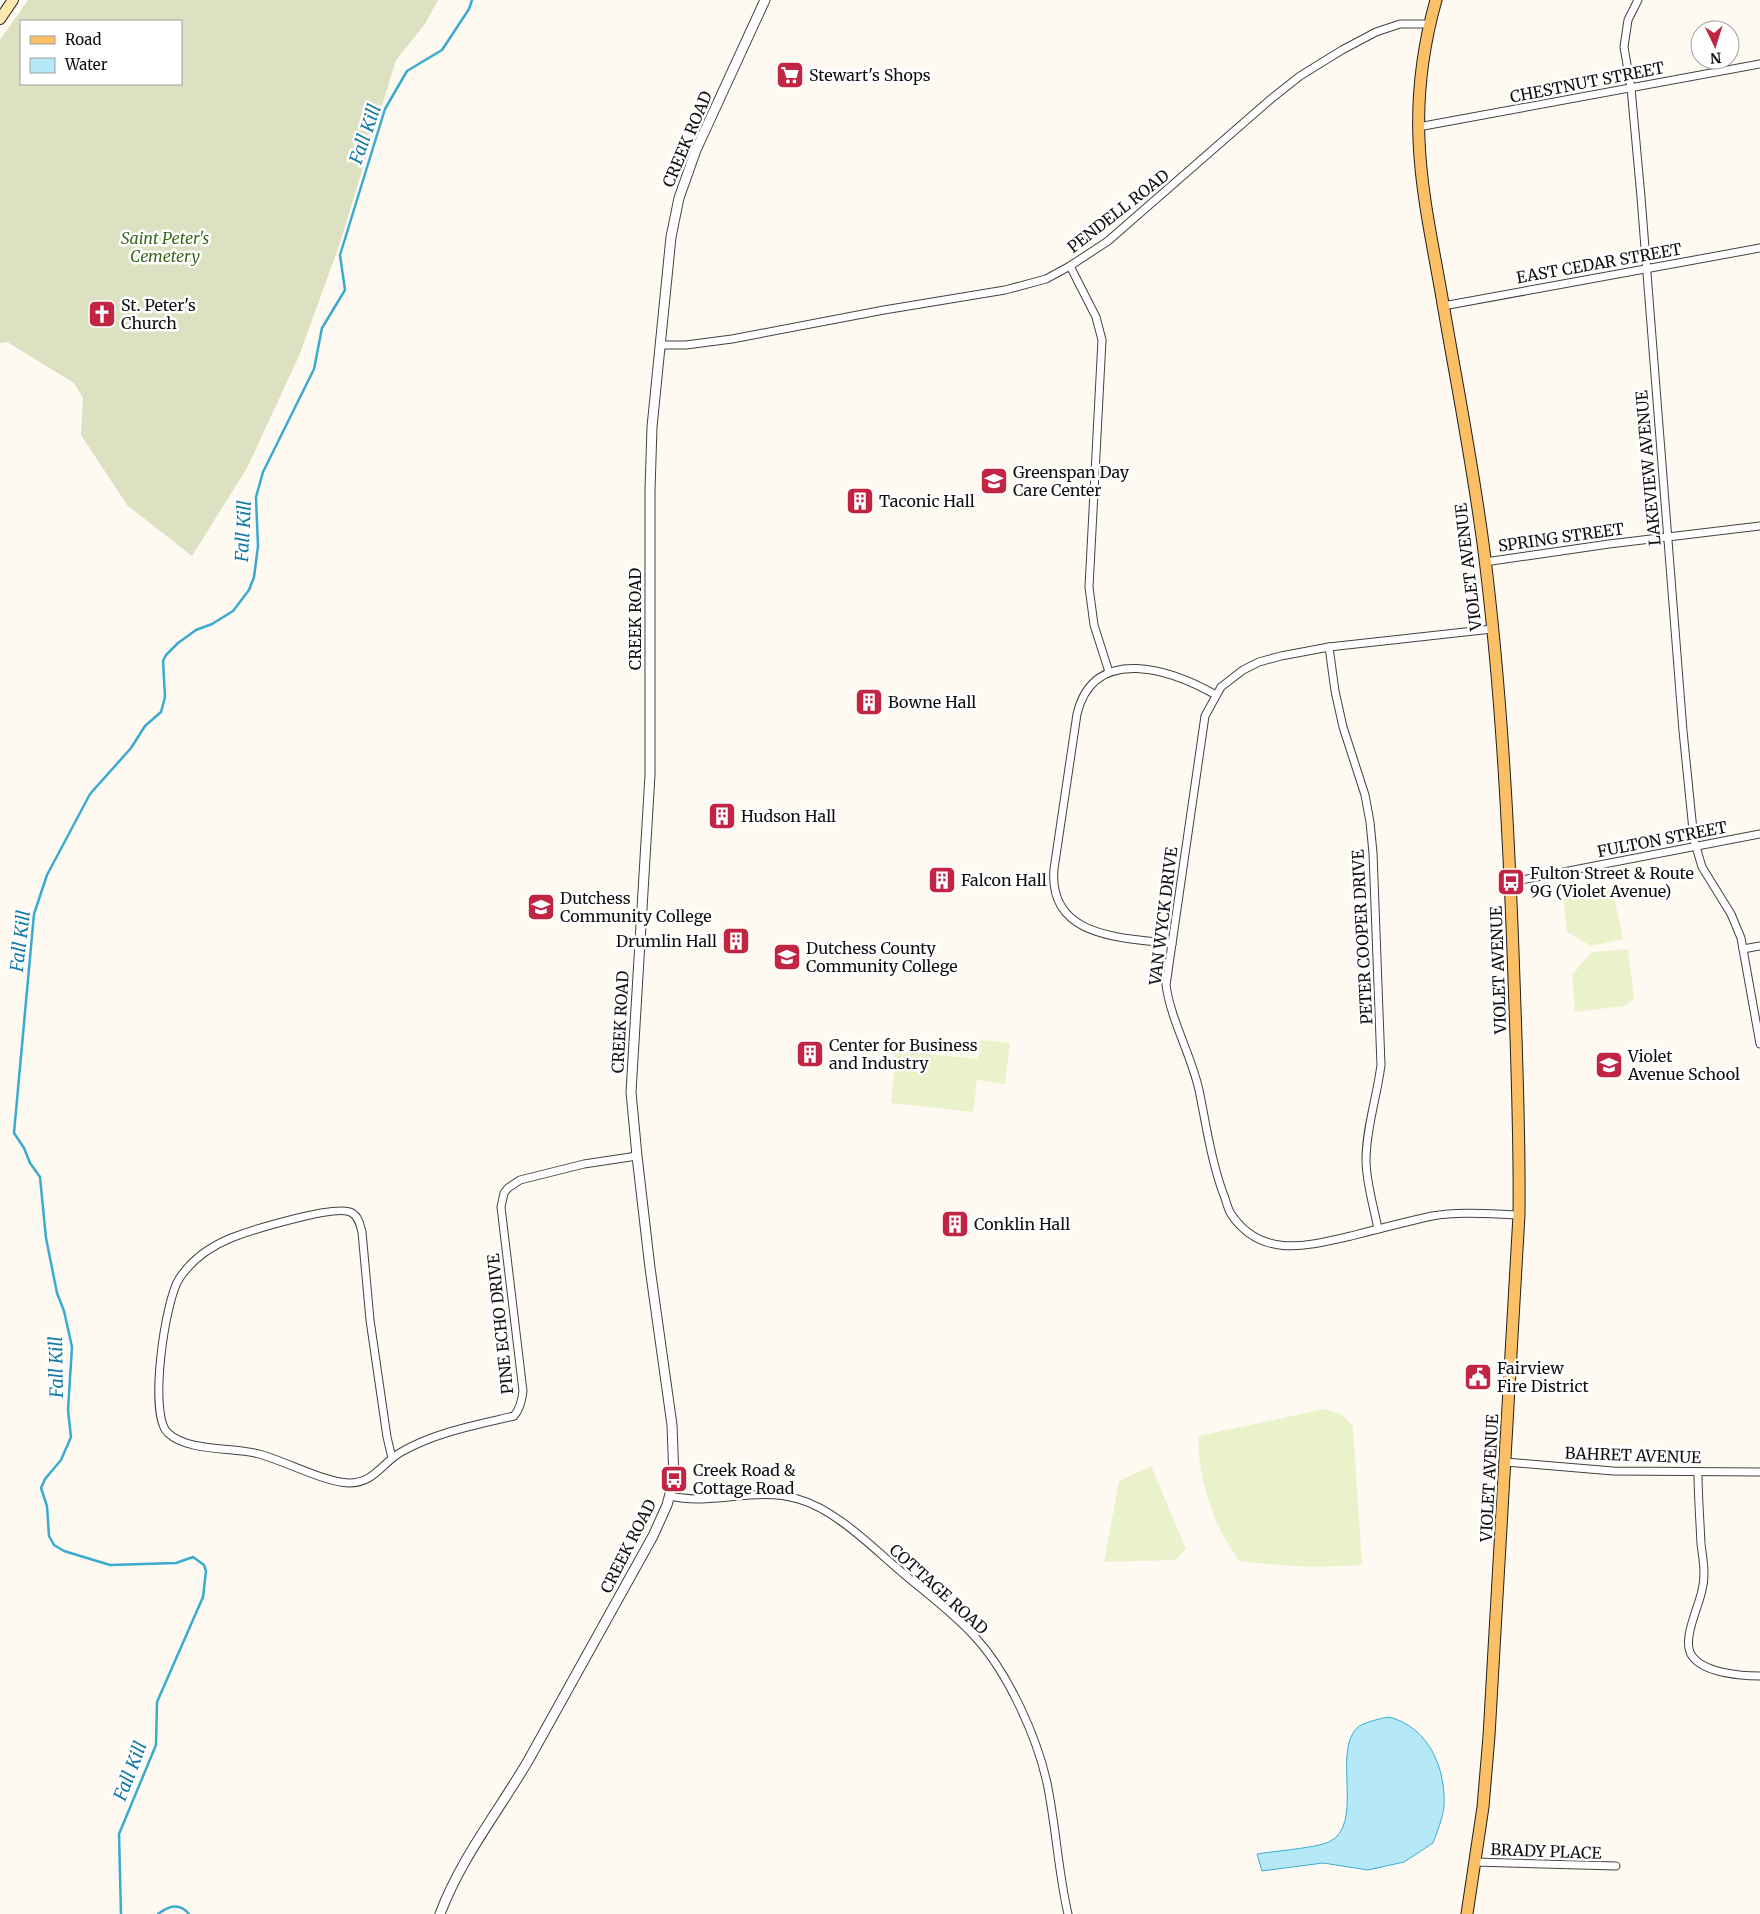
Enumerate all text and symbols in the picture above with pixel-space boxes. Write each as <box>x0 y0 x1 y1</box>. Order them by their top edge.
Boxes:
legend <box>20 20 182 85</box>
north arrow <box>1690 20 1740 70</box>
text: Road <box>65 30 101 49</box>
text: N <box>1710 49 1722 67</box>
text: Water <box>64 55 108 74</box>
street label: CHESTNUT STREET <box>1508 57 1666 107</box>
supermarket icon: Stewart's Shops <box>775 60 805 90</box>
place label: Stewart's Shops <box>809 65 931 85</box>
street label: CREEK ROAD <box>658 88 716 190</box>
water label: Fall Kill <box>344 101 386 168</box>
street label: PENDELL ROAD <box>1063 165 1173 257</box>
park label: Saint Peter's Cemetery <box>121 228 209 266</box>
street label: EAST CEDAR STREET <box>1515 239 1683 287</box>
place label: St. Peter's Church <box>121 295 196 333</box>
church icon: St. Peter's Church <box>87 299 117 329</box>
street label: LAKEVIEW AVENUE <box>1631 389 1665 546</box>
place label: Greenspan Day Care Center <box>1013 462 1130 500</box>
school or university icon: Greenspan Day Care Center <box>979 466 1009 496</box>
building icon: Taconic Hall <box>845 486 875 516</box>
place label: Taconic Hall <box>879 491 975 511</box>
water label: Fall Kill <box>230 500 256 563</box>
street label: VIOLET AVENUE <box>1450 501 1486 633</box>
street label: SPRING STREET <box>1497 518 1625 556</box>
street label: CREEK ROAD <box>625 568 645 670</box>
building icon: Bowne Hall <box>854 687 884 717</box>
place label: Bowne Hall <box>888 692 976 712</box>
building icon: Hudson Hall <box>707 801 737 831</box>
place label: Hudson Hall <box>741 806 836 826</box>
street label: FULTON STREET <box>1595 817 1729 861</box>
street label: VAN WYCK DRIVE <box>1144 845 1182 987</box>
street label: PETER COOPER DRIVE <box>1347 848 1377 1025</box>
place label: Fulton Street & Route 9G (Violet Avenue) <box>1530 863 1694 901</box>
building icon: Falcon Hall <box>927 865 957 895</box>
bus stop icon: Fulton Street & Route 9G (Violet Avenue) <box>1496 867 1526 897</box>
place label: Falcon Hall <box>961 870 1047 890</box>
place label: Dutchess Community College <box>560 888 712 926</box>
school or university icon: Dutchess Community College <box>526 892 556 922</box>
street label: VIOLET AVENUE <box>1486 905 1510 1035</box>
water label: Fall Kill <box>5 909 35 974</box>
building icon: Drumlin Hall <box>721 926 751 956</box>
place label: Drumlin Hall <box>616 931 717 951</box>
place label: Dutchess County Community College <box>806 938 958 976</box>
school or university icon: Dutchess County Community College <box>772 942 802 972</box>
street label: CREEK ROAD <box>607 970 633 1074</box>
place label: Center for Business and Industry <box>829 1035 978 1073</box>
building icon: Center for Business and Industry <box>795 1039 825 1069</box>
place label: Violet Avenue School <box>1627 1046 1740 1084</box>
school or university icon: Violet Avenue School <box>1594 1050 1624 1080</box>
building icon: Conklin Hall <box>940 1209 970 1239</box>
place label: Conklin Hall <box>974 1214 1070 1234</box>
street label: PINE ECHO DRIVE <box>483 1252 517 1395</box>
water label: Fall Kill <box>44 1336 68 1399</box>
place label: Fairview Fire District <box>1497 1358 1590 1396</box>
public building icon: Fairview Fire District <box>1463 1362 1493 1392</box>
street label: VIOLET AVENUE <box>1476 1413 1502 1543</box>
street label: BAHRET AVENUE <box>1564 1443 1702 1467</box>
place label: Creek Road & Cottage Road <box>693 1460 796 1498</box>
bus stop icon: Creek Road & Cottage Road <box>659 1464 689 1494</box>
street label: CREEK ROAD <box>596 1496 660 1596</box>
street label: COTTAGE ROAD <box>886 1539 992 1639</box>
water label: Fall Kill <box>108 1738 152 1805</box>
street label: BRADY PLACE <box>1490 1839 1603 1863</box>

